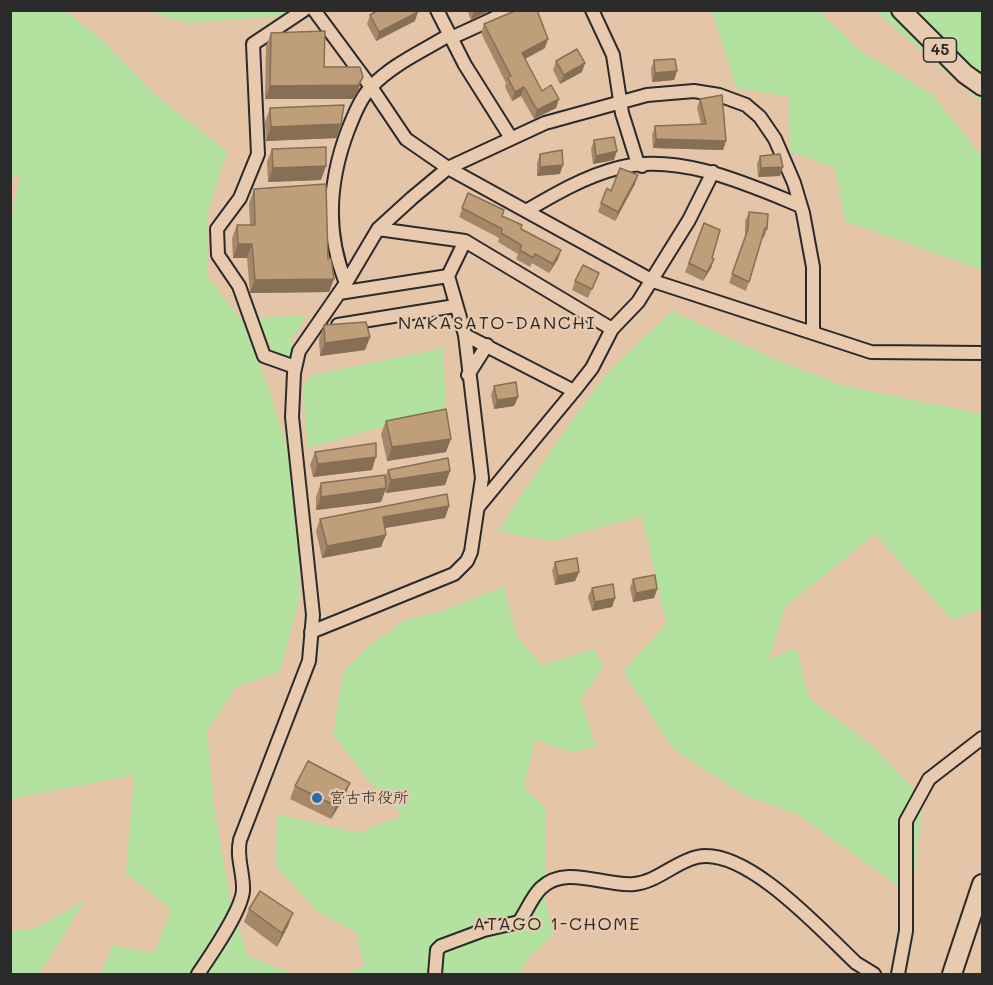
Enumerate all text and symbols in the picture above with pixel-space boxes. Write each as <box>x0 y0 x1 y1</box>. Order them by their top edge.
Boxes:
road number: 45 <box>924 38 956 62</box>
district label: NAKASATO-DANCHI <box>398 312 596 334</box>
place label: 宮古市役所 <box>329 788 409 808</box>
marker: 宮古市役所 <box>310 791 324 805</box>
district label: ATAGO 1-CHOME <box>473 913 641 935</box>

